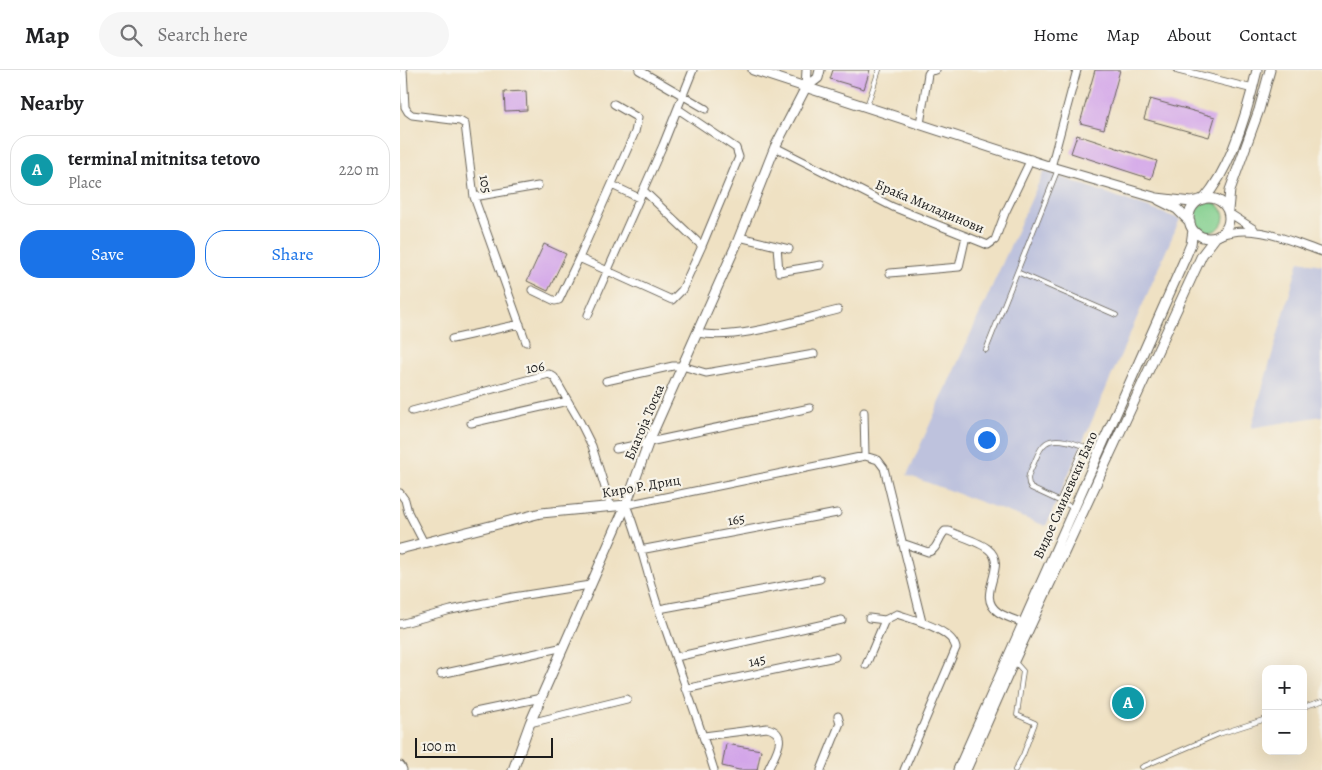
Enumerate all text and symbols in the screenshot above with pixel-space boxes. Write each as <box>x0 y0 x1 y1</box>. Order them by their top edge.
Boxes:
search box <box>99 12 449 57</box>
text: Map <box>25 19 69 51</box>
icon: search <box>117 21 145 49</box>
text: Search here <box>157 22 248 48</box>
text: Home <box>1033 23 1078 47</box>
text: Map <box>1106 23 1139 47</box>
text: About <box>1167 23 1211 47</box>
text: Contact <box>1239 23 1297 47</box>
text: Nearby <box>20 89 83 117</box>
text: terminal mitnitsa tetovo <box>68 146 260 172</box>
text: A <box>32 159 42 181</box>
text: 220 m <box>339 159 379 181</box>
text: Place <box>68 172 102 194</box>
street label: 105 <box>475 173 496 195</box>
street label: Браќа Миладинови <box>872 175 987 238</box>
button: Save <box>20 230 195 278</box>
button: Share <box>205 230 380 278</box>
street label: 106 <box>524 357 546 378</box>
street label: Благоја Тоска <box>620 381 669 463</box>
your location <box>974 427 1000 453</box>
street label: Видое Смилевски Бато <box>1029 428 1102 562</box>
street label: Киро Р. Дриц <box>600 470 682 503</box>
street label: 165 <box>726 509 746 530</box>
street label: 145 <box>747 649 767 672</box>
map controls <box>1262 665 1307 755</box>
button: + <box>1262 665 1307 710</box>
pin: A <box>1112 684 1144 722</box>
button: − <box>1262 710 1307 755</box>
scale bar <box>415 735 552 758</box>
text: 100 m <box>422 737 456 756</box>

